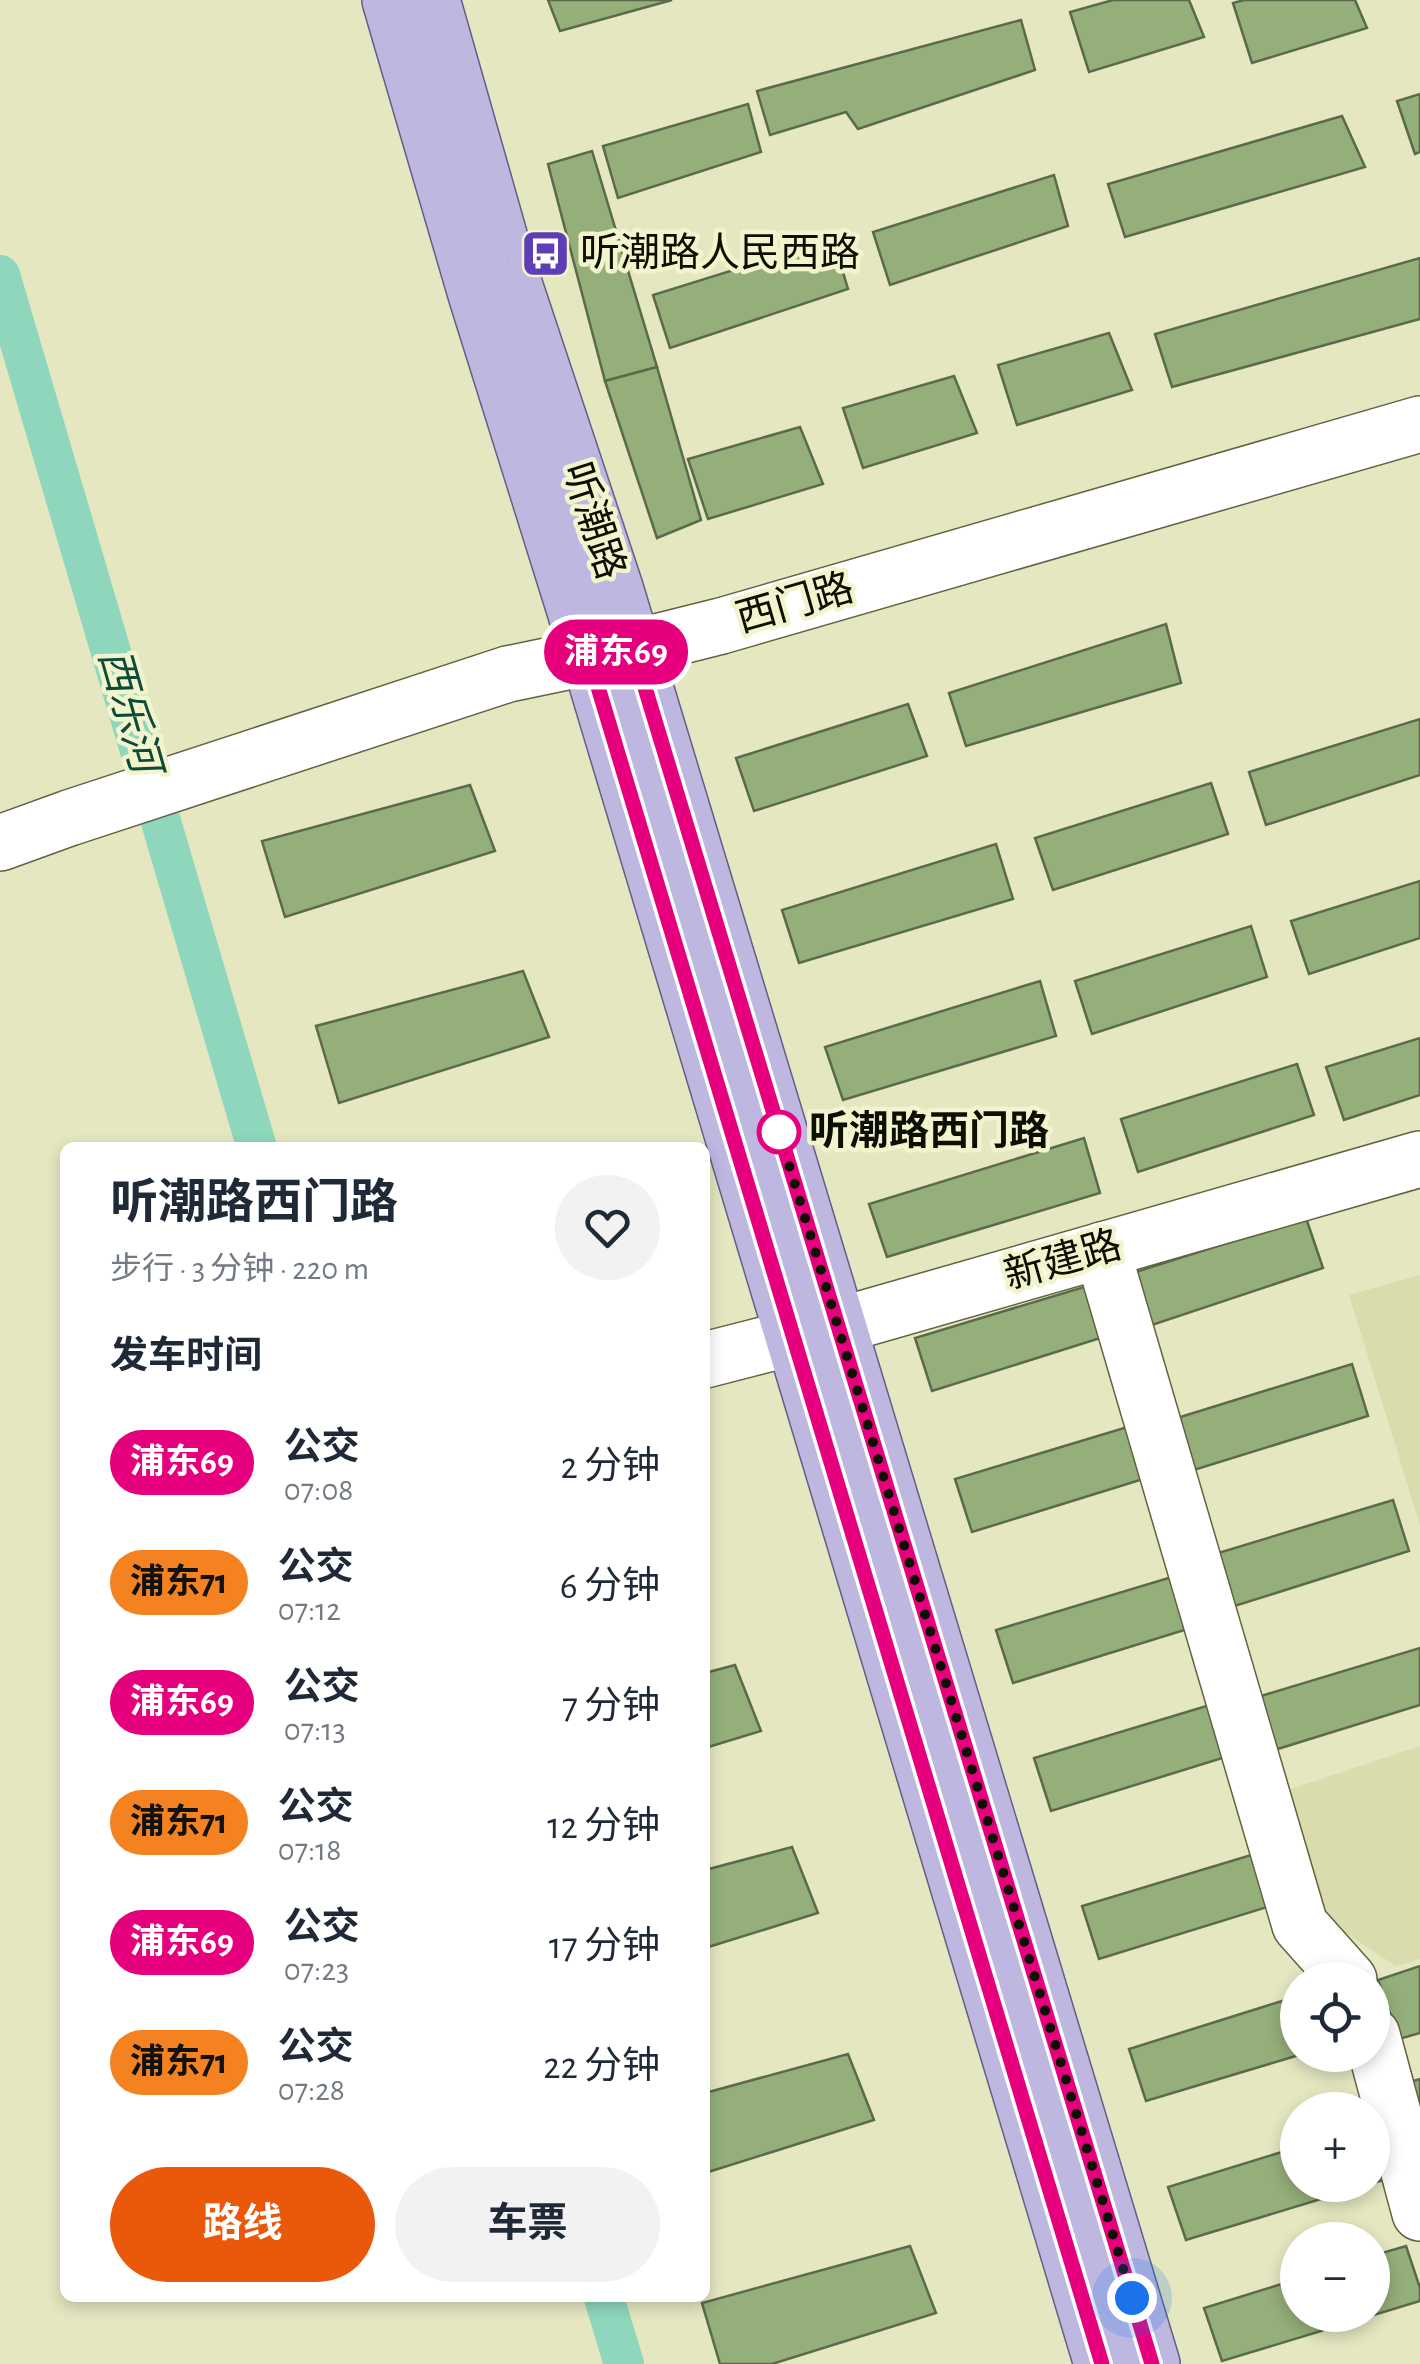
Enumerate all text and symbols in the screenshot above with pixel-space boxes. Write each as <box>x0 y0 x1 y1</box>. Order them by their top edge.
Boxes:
bus stop icon: 听潮路人民西路 <box>519 228 571 280</box>
place label: 听潮路人民西路 <box>580 232 860 274</box>
street label: 听潮路 <box>555 457 632 584</box>
street label: 西门路 <box>731 566 858 640</box>
line badge: 浦东69 <box>546 620 686 684</box>
text: 浦东69 <box>564 635 668 670</box>
water label: 西乐河 <box>91 644 169 784</box>
place label: 听潮路西门路 <box>809 1109 1049 1152</box>
marker: 听潮路西门路 <box>758 1111 800 1153</box>
button: heart <box>555 1175 660 1280</box>
text: 听潮路西门路 <box>110 1180 398 1228</box>
street label: 新建路 <box>999 1223 1126 1297</box>
text: 步行 · 3 分钟 · 220 m <box>110 1253 369 1285</box>
text: 发车时间 <box>110 1338 262 1376</box>
text: 公交 <box>284 1429 360 1467</box>
text: 浦东69 <box>130 1445 234 1480</box>
text: 2 分钟 <box>560 1448 660 1486</box>
text: 07:08 <box>284 1474 353 1506</box>
text: 公交 <box>278 1549 354 1587</box>
text: 浦东71 <box>130 1565 228 1600</box>
text: 6 分钟 <box>560 1568 660 1606</box>
text: 07:12 <box>278 1594 341 1626</box>
text: 公交 <box>284 1669 360 1707</box>
text: 浦东69 <box>130 1685 234 1720</box>
text: 7 分钟 <box>562 1688 660 1726</box>
text: 07:13 <box>284 1714 346 1746</box>
text: 公交 <box>278 1789 354 1827</box>
text: 浦东71 <box>130 1805 228 1840</box>
text: 12 分钟 <box>547 1808 660 1846</box>
text: 07:18 <box>278 1834 341 1866</box>
text: 公交 <box>284 1909 360 1947</box>
text: 浦东69 <box>130 1925 234 1960</box>
text: 17 分钟 <box>549 1928 660 1966</box>
text: 07:23 <box>284 1954 349 1986</box>
map controls <box>1280 1962 1390 2332</box>
button: locate <box>1280 1962 1390 2072</box>
text: 公交 <box>278 2029 354 2067</box>
text: 浦东71 <box>130 2045 228 2080</box>
text: 22 分钟 <box>543 2048 660 2086</box>
text: 07:28 <box>278 2074 345 2106</box>
button: + <box>1280 2092 1390 2202</box>
button: 路线 <box>110 2167 375 2282</box>
button: 车票 <box>395 2167 660 2282</box>
button: − <box>1280 2222 1390 2332</box>
your location <box>1107 2273 1157 2323</box>

